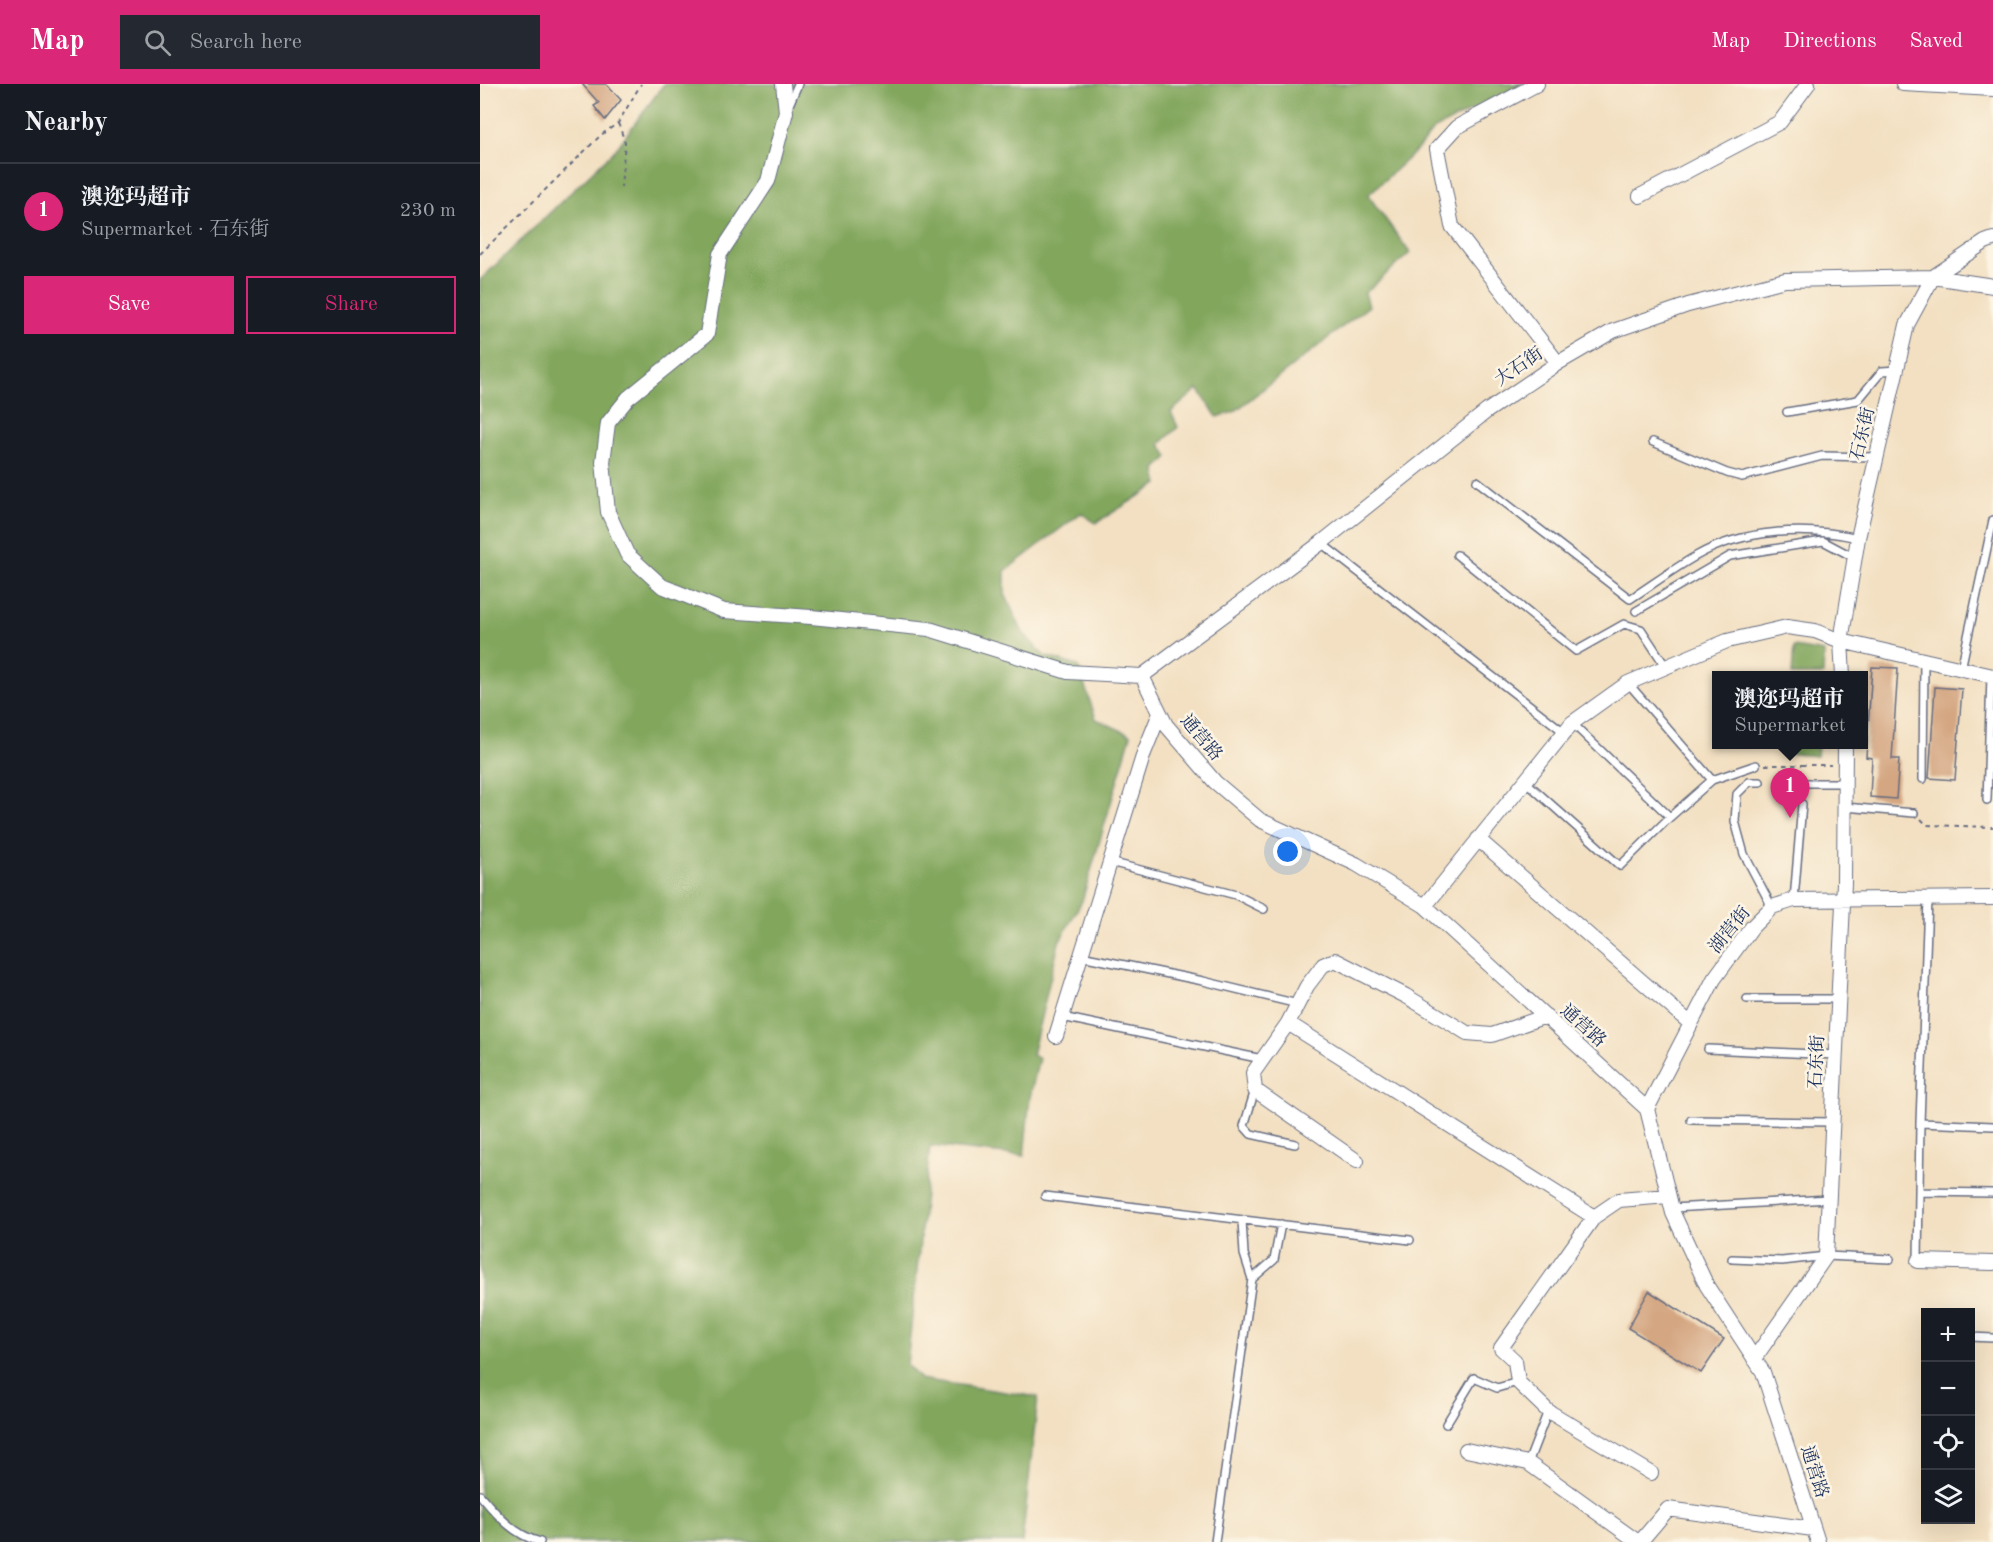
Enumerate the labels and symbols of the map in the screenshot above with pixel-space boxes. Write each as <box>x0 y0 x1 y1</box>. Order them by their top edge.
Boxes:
street label: 大石街 <box>1490 343 1546 390</box>
street label: 石东街 <box>1846 405 1878 462</box>
street label: 通营路 <box>1177 710 1227 764</box>
pin: 1 <box>1770 768 1810 818</box>
your location <box>1273 837 1302 866</box>
street label: 湖营街 <box>1704 902 1754 957</box>
street label: 通营路 <box>1557 1000 1610 1051</box>
street label: 石东街 <box>1805 1034 1827 1089</box>
street label: 通营路 <box>1797 1443 1833 1500</box>

